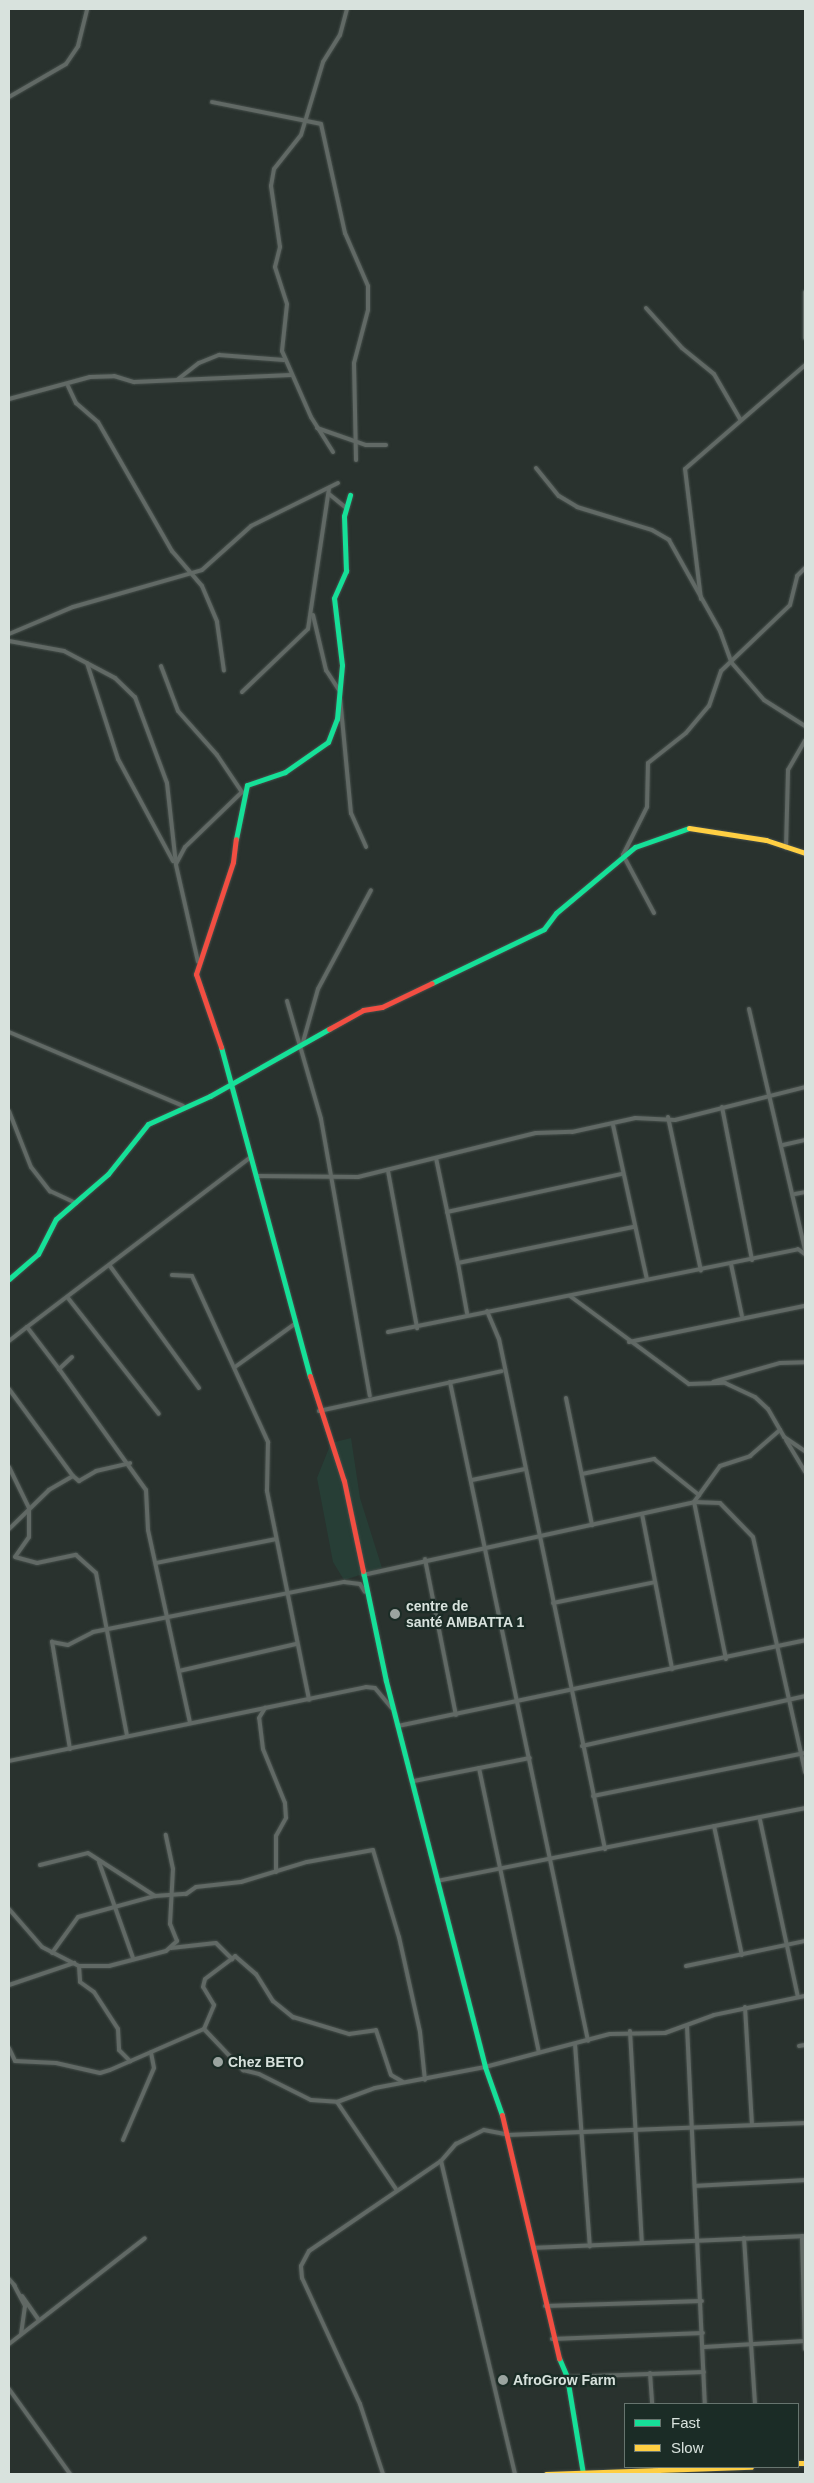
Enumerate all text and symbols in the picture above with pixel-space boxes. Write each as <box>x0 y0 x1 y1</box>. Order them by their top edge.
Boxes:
place label: centre de santé AMBATTA 1 <box>406 1598 525 1630</box>
marker: centre de santé AMBATTA 1 <box>388 1607 402 1621</box>
place label: Chez BETO <box>228 2054 304 2070</box>
marker: Chez BETO <box>212 2056 224 2068</box>
place label: AfroGrow Farm <box>513 2372 616 2388</box>
marker: AfroGrow Farm <box>497 2374 509 2386</box>
legend <box>624 2403 799 2468</box>
text: Fast <box>671 2414 700 2431</box>
text: Slow <box>671 2439 704 2456</box>

